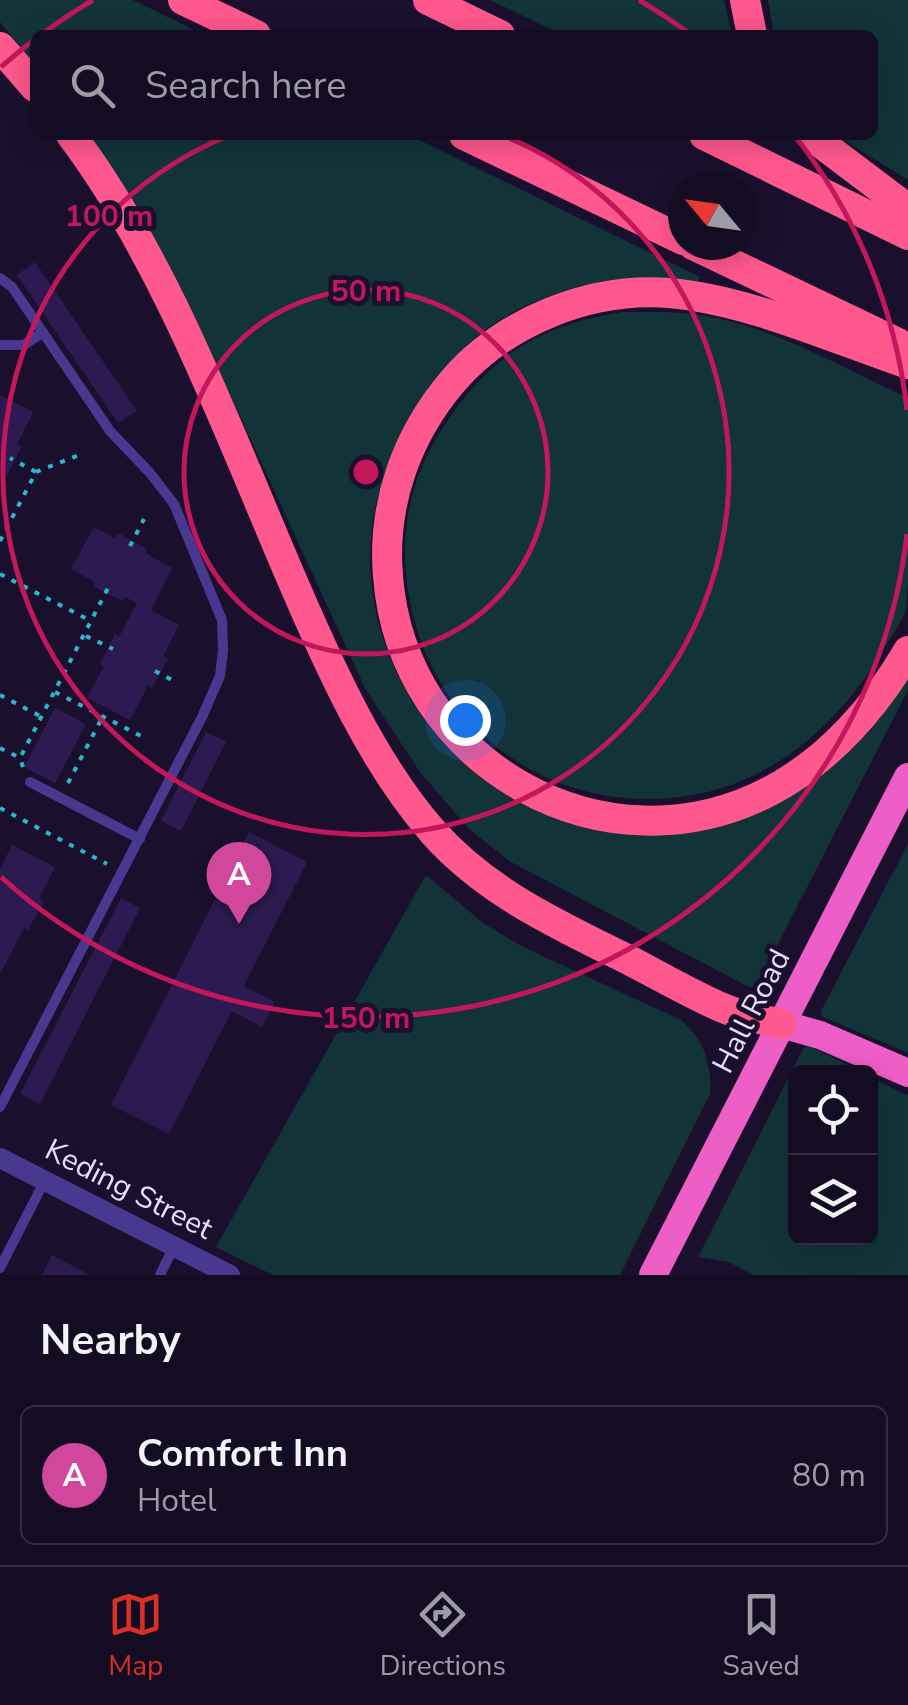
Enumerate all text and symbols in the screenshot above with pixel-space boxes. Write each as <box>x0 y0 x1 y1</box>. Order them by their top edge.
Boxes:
search box <box>30 30 878 140</box>
icon: search <box>65 58 120 113</box>
text: Search here <box>145 60 346 111</box>
north arrow <box>668 170 758 260</box>
text: 100 m <box>65 196 153 237</box>
text: 50 m <box>331 271 401 312</box>
centre of rings <box>348 454 384 490</box>
your location <box>440 695 491 746</box>
pin: A <box>206 842 272 924</box>
street label: Hall Road <box>703 942 800 1080</box>
text: 150 m <box>322 998 410 1039</box>
map controls <box>788 1065 878 1245</box>
button: locate <box>788 1065 878 1155</box>
street label: Keding Street <box>38 1130 220 1249</box>
button: layers <box>788 1155 878 1245</box>
text: Nearby <box>40 1312 181 1369</box>
text: Comfort Inn <box>137 1428 348 1479</box>
text: A <box>63 1454 86 1497</box>
text: 80 m <box>792 1454 866 1497</box>
text: Hotel <box>137 1479 217 1522</box>
tab: Map <box>108 1587 163 1685</box>
tab: Directions <box>380 1587 506 1685</box>
tab: Saved <box>722 1587 800 1685</box>

